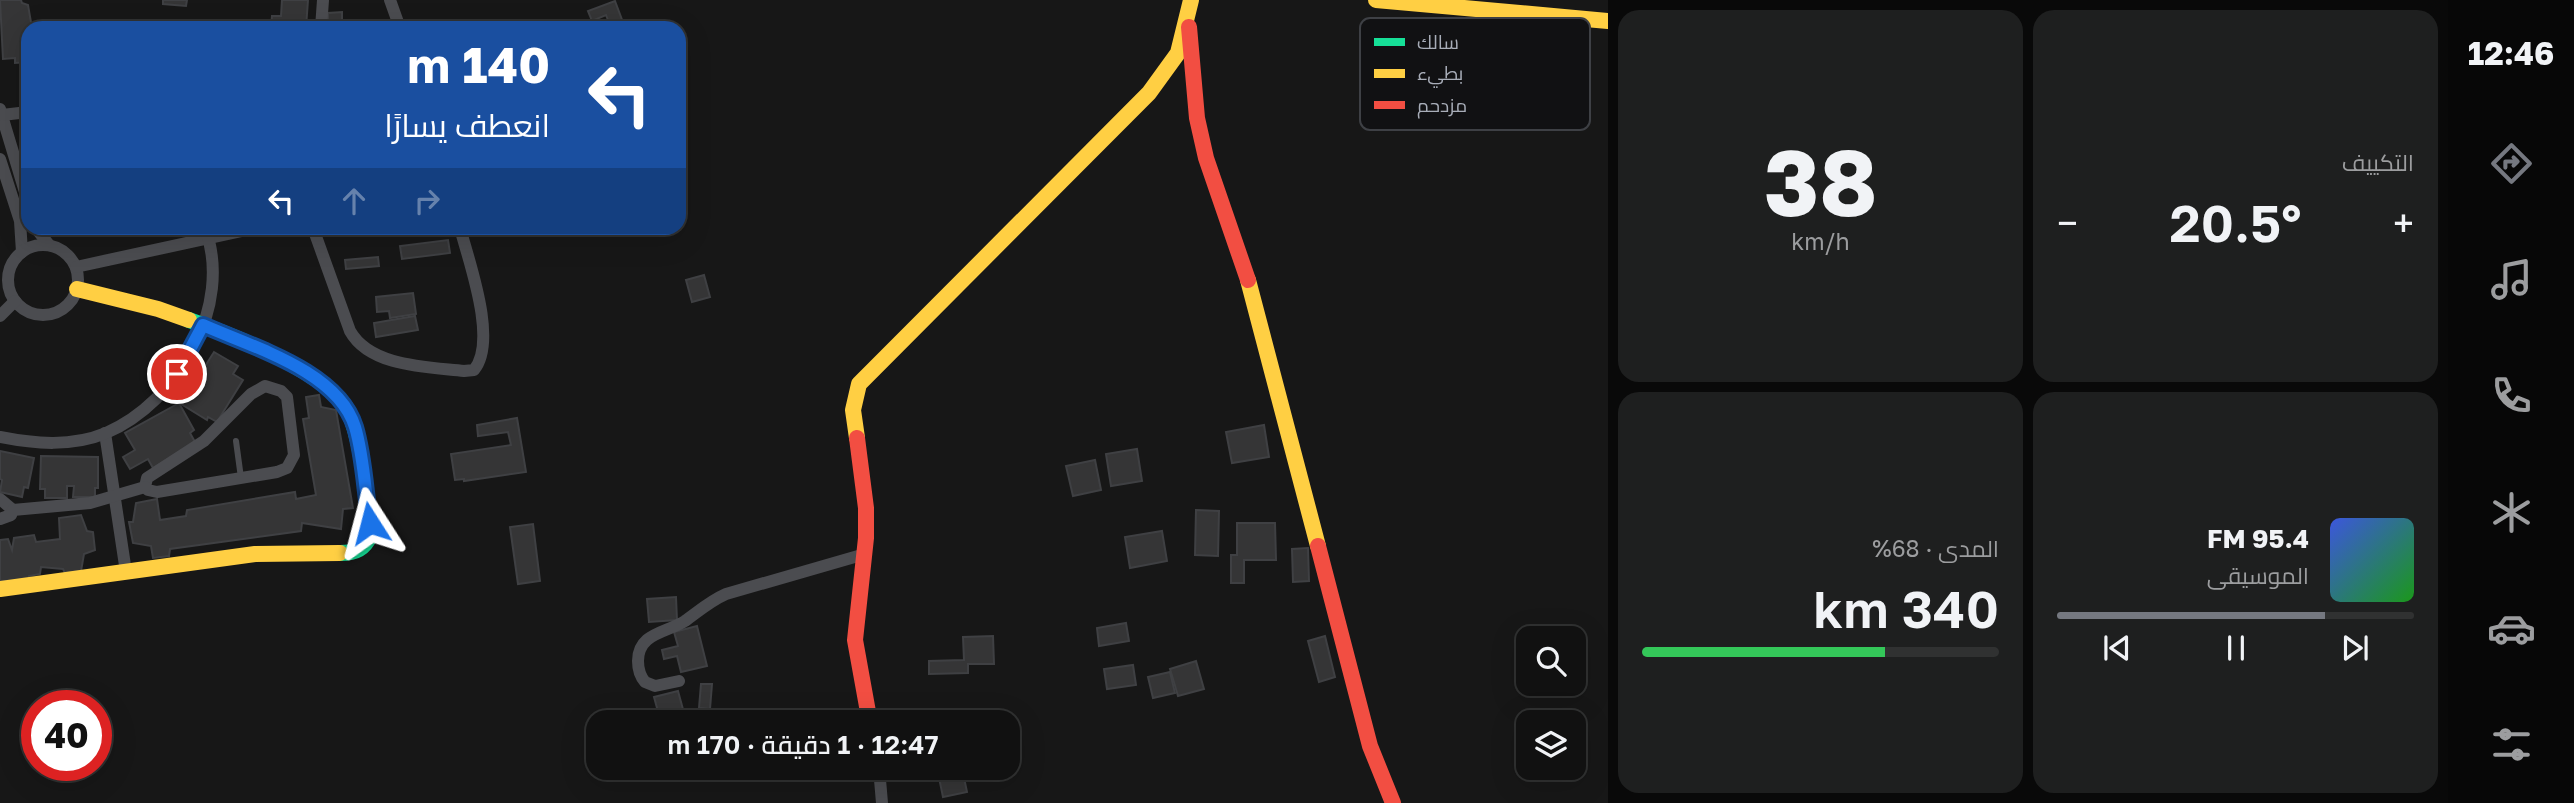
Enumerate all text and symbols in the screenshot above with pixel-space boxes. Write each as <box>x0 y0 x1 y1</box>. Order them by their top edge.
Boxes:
legend <box>1360 18 1590 130</box>
text: سالك <box>1417 30 1459 53</box>
text: 12:46 <box>2468 34 2554 72</box>
text: 140 m <box>407 35 550 94</box>
icon: left <box>574 49 665 140</box>
text: بطيء <box>1417 61 1463 88</box>
text: مزدحم <box>1417 93 1467 119</box>
text: انعطف يسارًا <box>384 106 550 144</box>
text: 38 <box>1764 127 1877 236</box>
icon: directions <box>2487 139 2536 188</box>
text: التكييف <box>2342 148 2414 176</box>
icon: left <box>262 182 300 220</box>
icon: ahead <box>335 182 373 220</box>
icon: right <box>408 182 446 220</box>
text: 20.5° <box>2170 191 2301 253</box>
text: − <box>2057 200 2078 245</box>
text: + <box>2393 200 2414 245</box>
text: km/h <box>1791 227 1850 255</box>
icon: music <box>2487 255 2536 304</box>
pin <box>147 344 207 404</box>
icon: arrive <box>158 355 196 393</box>
icon: phone <box>2487 371 2536 420</box>
position arrow <box>333 486 407 560</box>
icon: climate <box>2487 488 2536 537</box>
text: 95.4 FM <box>2207 523 2309 554</box>
text: المدى · 68% <box>1872 534 1999 562</box>
text: الموسيقى <box>2207 561 2309 589</box>
text: 340 km <box>1813 577 1999 639</box>
icon: car <box>2487 604 2536 653</box>
map controls <box>1516 626 1586 780</box>
button: search <box>1516 626 1586 696</box>
icon: previous <box>2098 629 2136 667</box>
icon: pause <box>2217 629 2255 667</box>
icon: next <box>2336 629 2374 667</box>
speed limit sign: 40 <box>21 690 112 781</box>
button: layers <box>1516 710 1586 780</box>
icon: filters <box>2487 720 2536 769</box>
text: 12:47 · 1 دقيقة · 170 m <box>667 729 939 760</box>

